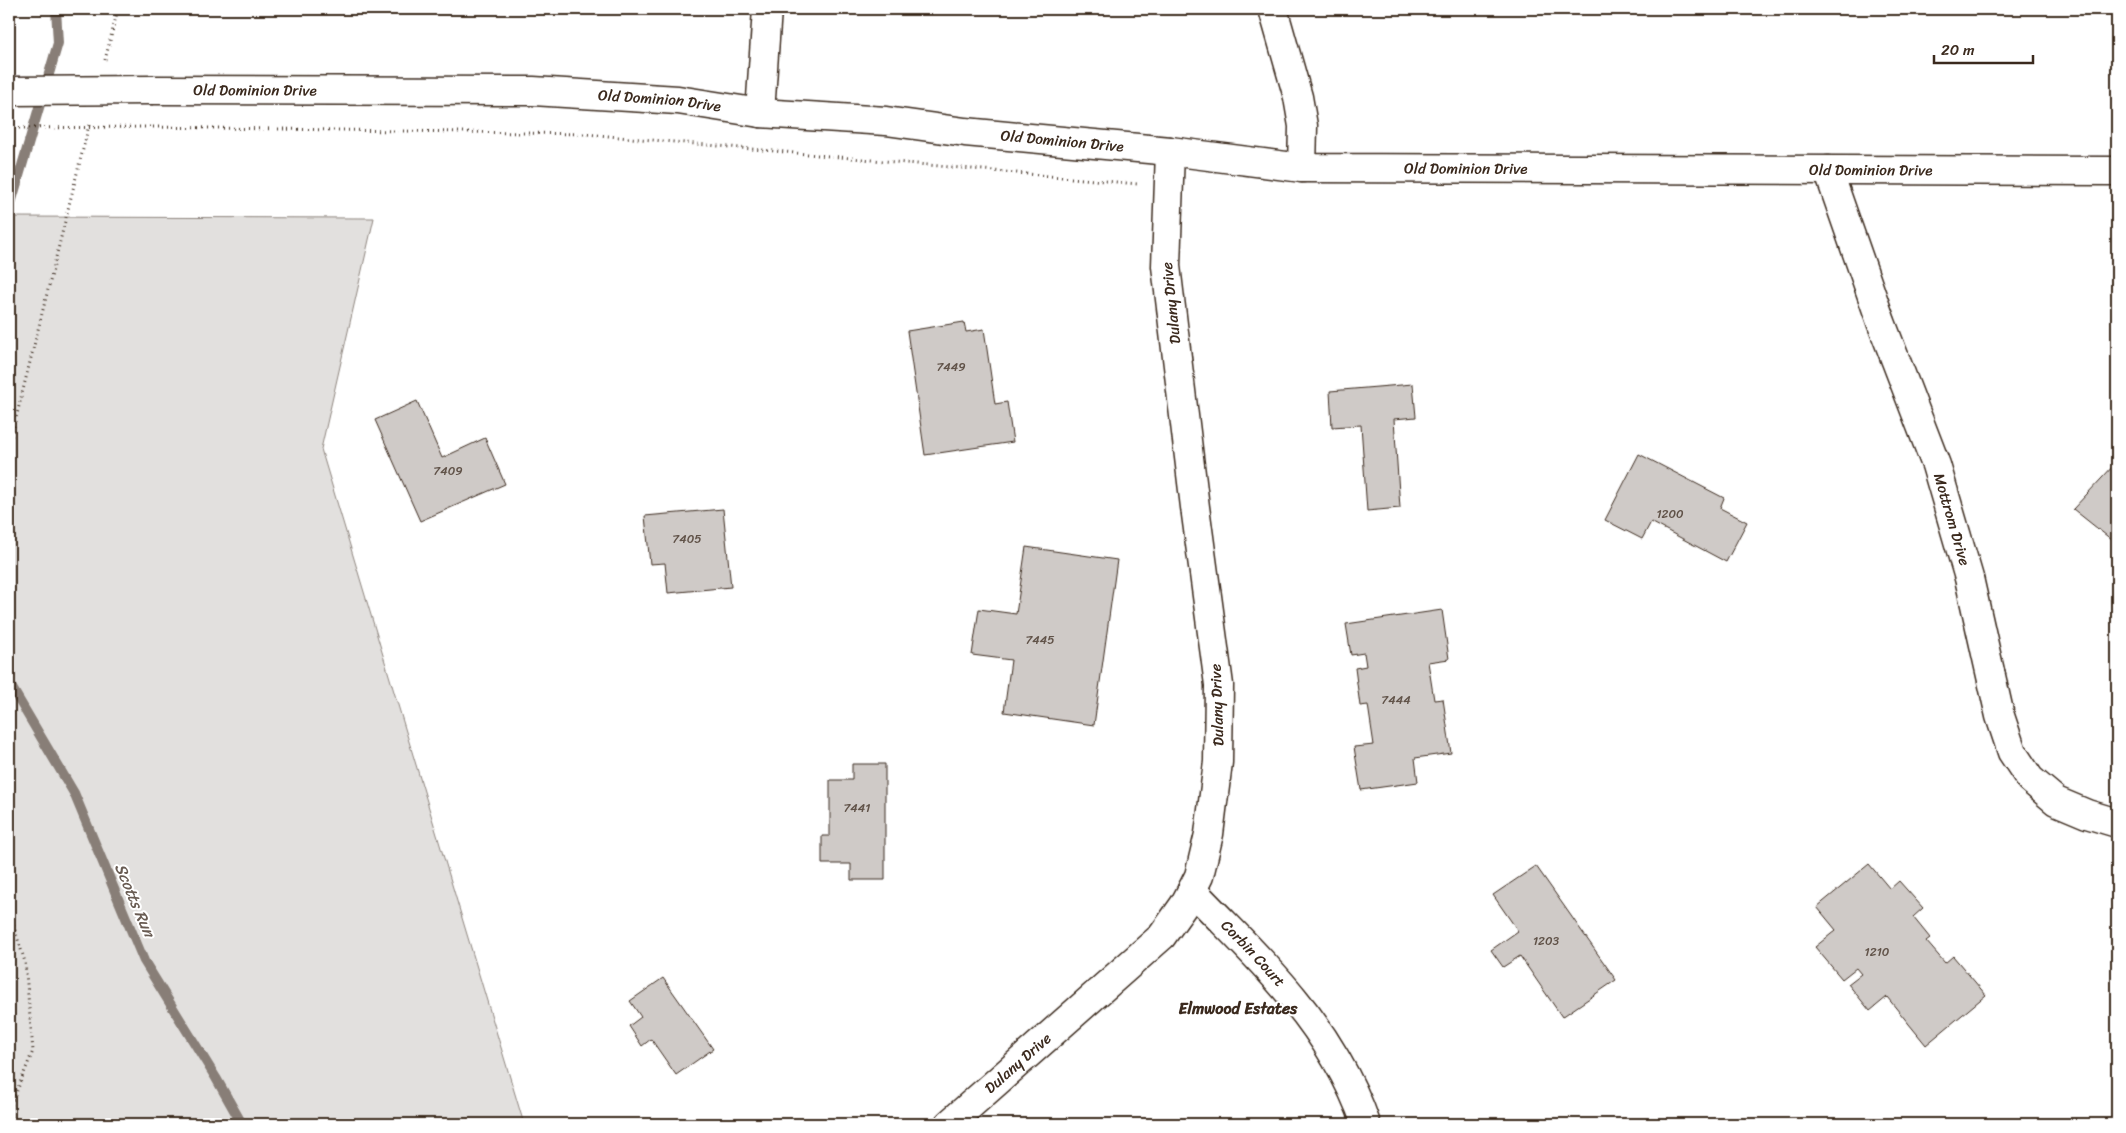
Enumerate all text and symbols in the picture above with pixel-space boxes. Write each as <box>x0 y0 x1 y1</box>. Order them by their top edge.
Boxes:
scale bar <box>1934 32 2032 64</box>
text: 20 m <box>1941 37 1975 63</box>
street label: Old Dominion Drive <box>193 77 317 103</box>
street label: Old Dominion Drive <box>597 82 723 120</box>
street label: Old Dominion Drive <box>1000 122 1125 160</box>
street label: Old Dominion Drive <box>1404 155 1527 182</box>
street label: Old Dominion Drive <box>1809 157 1932 183</box>
street label: Dulany Drive <box>1154 260 1188 345</box>
house number: 7449 <box>936 356 966 378</box>
house number: 7409 <box>433 460 463 482</box>
street label: Mottrom Drive <box>1926 470 1978 569</box>
house number: 1200 <box>1656 503 1684 525</box>
house number: 7405 <box>672 528 702 550</box>
house number: 7445 <box>1025 629 1055 651</box>
street label: Dulany Drive <box>1203 663 1231 747</box>
house number: 7444 <box>1381 689 1411 711</box>
house number: 7441 <box>843 797 871 819</box>
water label: Scotts Run <box>106 858 164 944</box>
street label: Corbin Court <box>1214 913 1292 993</box>
house number: 1203 <box>1533 930 1560 952</box>
house number: 1210 <box>1865 941 1890 963</box>
district label: Elmwood Estates <box>1179 994 1298 1023</box>
street label: Dulany Drive <box>978 1026 1058 1100</box>

